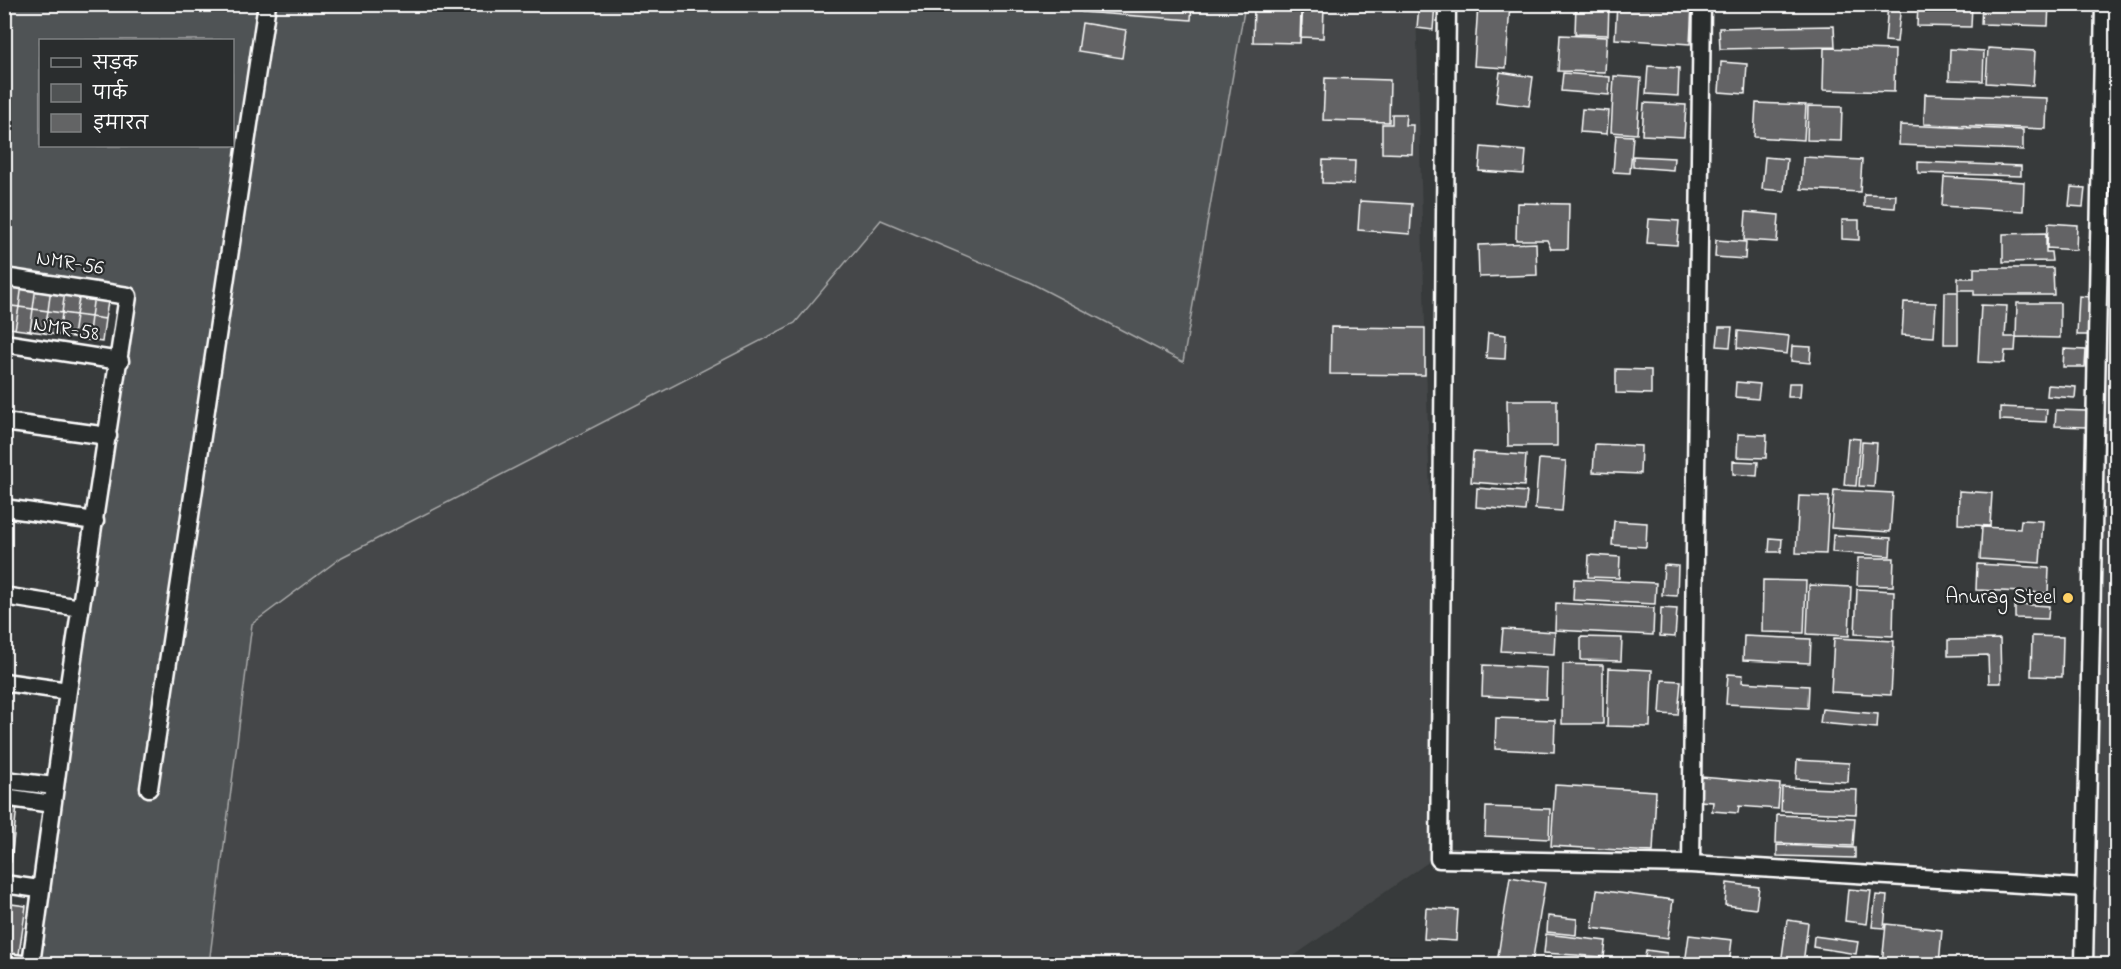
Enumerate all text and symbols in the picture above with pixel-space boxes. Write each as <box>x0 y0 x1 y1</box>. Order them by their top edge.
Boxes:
legend <box>39 39 234 147</box>
text: सड़क <box>92 52 138 78</box>
text: पार्क <box>92 79 128 108</box>
text: इमारत <box>93 112 149 138</box>
street label: NMR-56 <box>34 244 106 284</box>
street label: NMR-58 <box>31 310 101 350</box>
place label: Anurag Steel <box>1945 583 2056 615</box>
marker: Anurag Steel <box>2061 591 2075 605</box>

